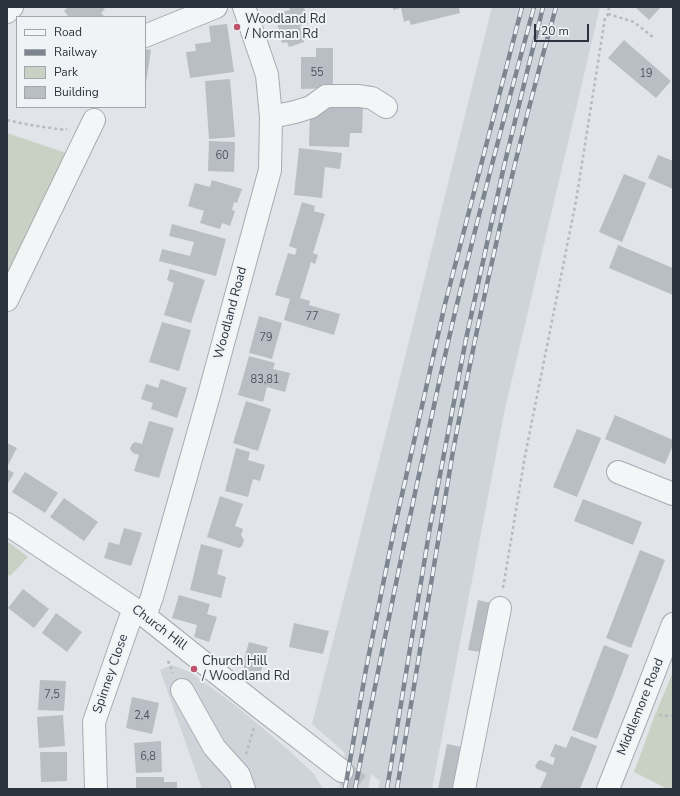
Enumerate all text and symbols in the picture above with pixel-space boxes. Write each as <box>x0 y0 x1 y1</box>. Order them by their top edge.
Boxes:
place label: Woodland Rd / Norman Rd <box>245 12 326 43</box>
legend <box>16 16 146 108</box>
scale bar <box>536 16 591 42</box>
marker: Woodland Rd / Norman Rd <box>232 22 242 32</box>
text: 20 m <box>541 23 569 39</box>
text: Road <box>54 24 82 40</box>
text: Railway <box>54 44 97 60</box>
text: Park <box>54 64 78 80</box>
house number: 55 <box>310 66 324 80</box>
house number: 19 <box>639 67 653 81</box>
text: Building <box>54 84 99 100</box>
house number: 60 <box>215 149 229 163</box>
street label: Woodland Road <box>211 265 251 361</box>
house number: 77 <box>305 310 319 324</box>
house number: 79 <box>259 331 273 345</box>
house number: 83,81 <box>251 373 279 387</box>
street label: Church Hill <box>128 602 190 654</box>
street label: Spinney Close <box>90 632 132 716</box>
place label: Church Hill / Woodland Rd <box>202 654 290 685</box>
street label: Middlemore Road <box>614 656 668 758</box>
marker: Church Hill / Woodland Rd <box>189 664 199 674</box>
house number: 7,5 <box>44 688 60 702</box>
house number: 2,4 <box>134 709 150 723</box>
house number: 6,8 <box>140 750 156 764</box>

